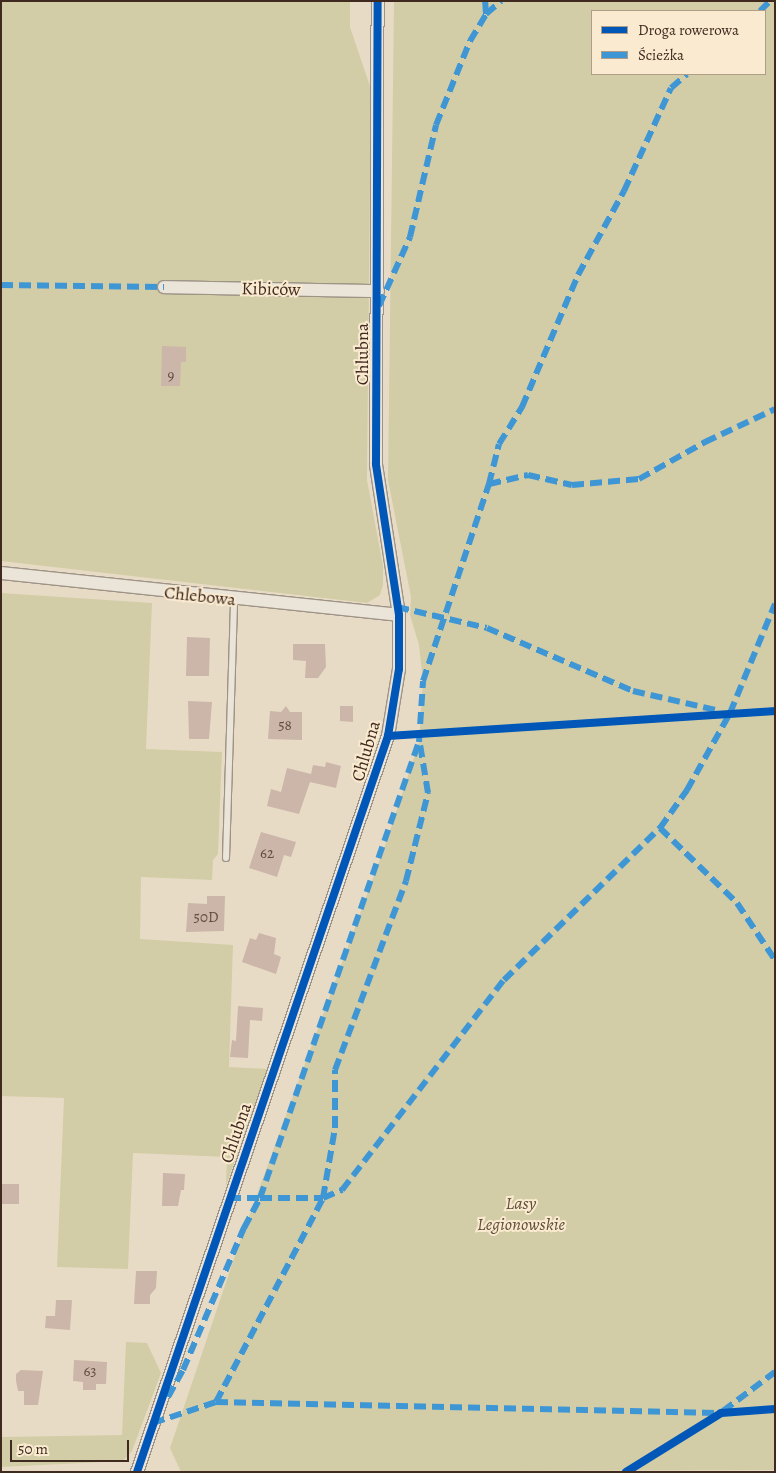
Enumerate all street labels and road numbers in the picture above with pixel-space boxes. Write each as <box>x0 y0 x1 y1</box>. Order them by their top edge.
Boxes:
street label: Kibiców <box>241 278 301 300</box>
street label: Chlubna <box>351 323 373 385</box>
street label: Chlebowa <box>163 581 237 611</box>
street label: Chlubna <box>347 718 385 784</box>
street label: Chlubna <box>216 1100 256 1166</box>

